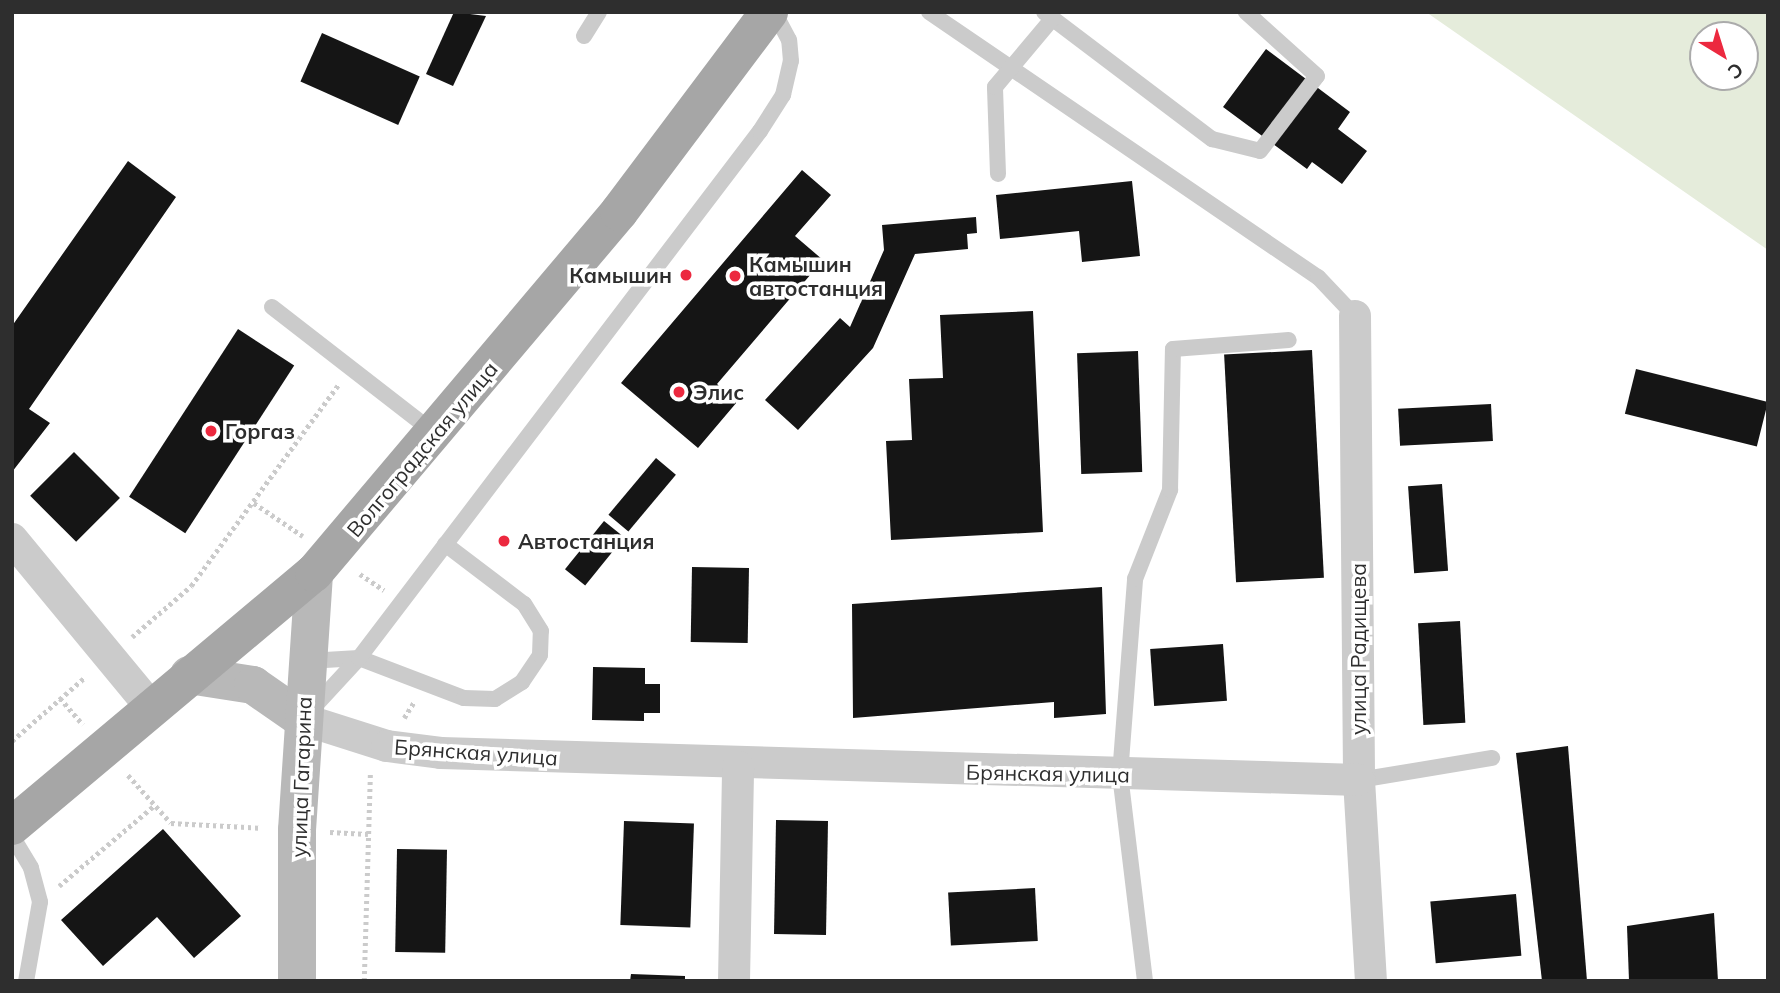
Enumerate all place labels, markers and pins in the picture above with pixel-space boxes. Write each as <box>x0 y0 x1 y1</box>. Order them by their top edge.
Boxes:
place label: Камышин автостанция <box>749 251 883 301</box>
place label: Камышин <box>569 262 672 288</box>
marker: Камышин <box>678 267 694 283</box>
marker: Камышин автостанция <box>727 268 743 284</box>
place label: Элис <box>693 379 744 405</box>
marker: Элис <box>671 384 687 400</box>
place label: Горгаз <box>225 418 295 444</box>
marker: Горгаз <box>203 423 219 439</box>
place label: Автостанция <box>518 528 654 554</box>
marker: Автостанция <box>496 533 512 549</box>

